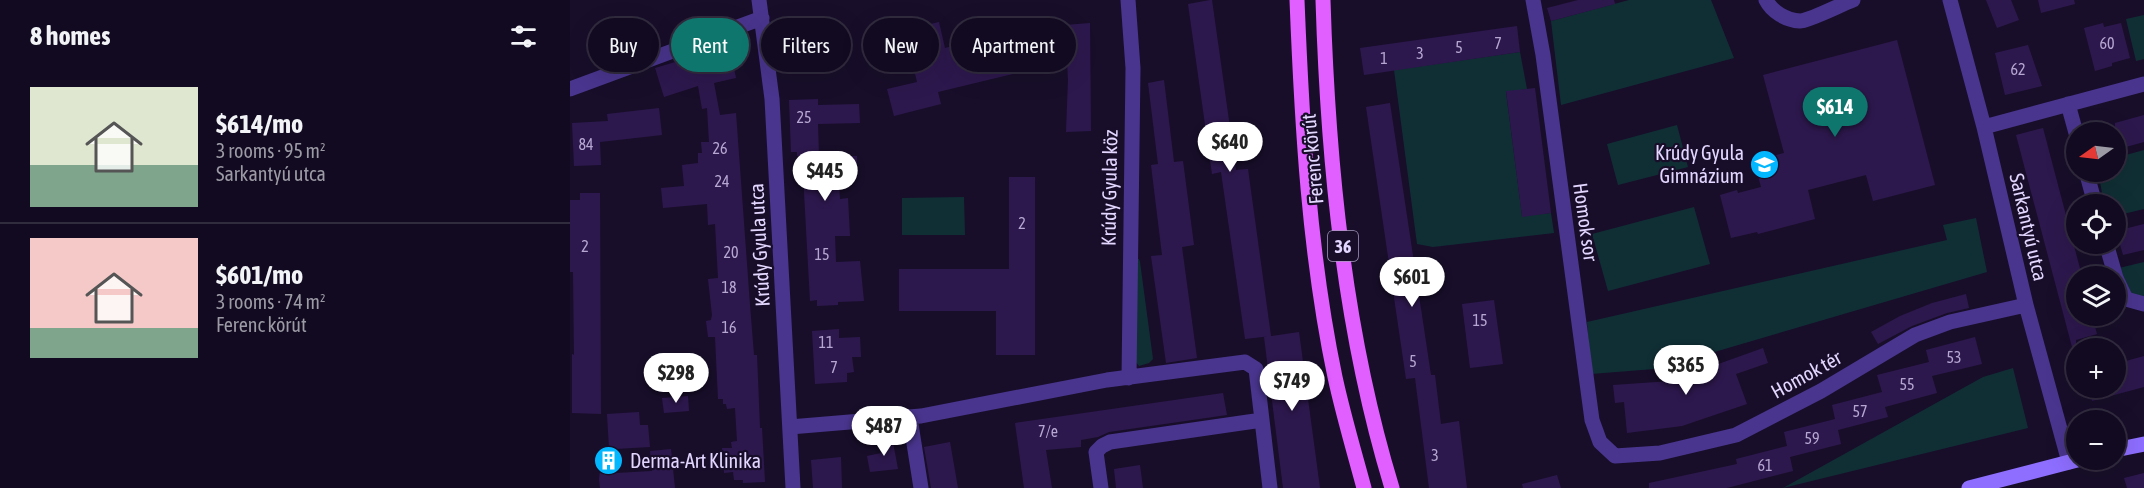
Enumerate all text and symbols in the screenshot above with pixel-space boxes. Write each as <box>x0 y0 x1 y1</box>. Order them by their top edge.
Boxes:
chip: Buy <box>588 18 659 72</box>
chip: Rent <box>671 18 749 72</box>
chip: Filters <box>761 18 851 72</box>
chip: New <box>863 18 939 72</box>
chip: Apartment <box>951 18 1076 72</box>
icon: filters <box>507 20 540 53</box>
text: 8 homes <box>30 21 110 51</box>
house number: 7 <box>1494 34 1502 52</box>
house number: 60 <box>2099 34 2115 52</box>
house number: 5 <box>1455 38 1463 56</box>
house number: 3 <box>1416 44 1424 62</box>
house number: 1 <box>1380 49 1388 67</box>
house number: 62 <box>2010 60 2026 78</box>
pin: $614 <box>1799 87 1871 138</box>
text: $614 <box>1817 95 1853 118</box>
house number: 25 <box>796 108 812 126</box>
text: $614/mo <box>216 109 303 139</box>
icon: home <box>78 111 150 183</box>
street label: Ferenc körút <box>1297 113 1327 205</box>
pin: $640 <box>1194 122 1266 173</box>
north arrow <box>2066 122 2126 182</box>
map controls <box>2066 122 2126 470</box>
street label: Krúdy Gyula köz <box>1096 130 1122 246</box>
text: $640 <box>1212 130 1248 153</box>
house number: 84 <box>578 135 594 153</box>
text: 3 rooms · 95 m² <box>216 139 326 162</box>
house number: 26 <box>712 139 728 157</box>
place label: Krúdy Gyula Gimnázium <box>1655 141 1744 187</box>
school or university icon: Krúdy Gyula Gimnázium <box>1749 148 1781 180</box>
pin: $445 <box>789 151 861 202</box>
text: $445 <box>807 159 843 182</box>
text: Sarkantyú utca <box>216 162 326 185</box>
street label: Sarkantyú utca <box>2005 171 2053 283</box>
house number: 24 <box>714 172 730 190</box>
street label: Homok sor <box>1569 181 1603 264</box>
street label: Krúdy Gyula utca <box>744 183 774 307</box>
button: locate <box>2066 194 2126 254</box>
house number: 2 <box>1018 214 1026 232</box>
road number: 36 <box>1328 231 1358 261</box>
house number: 2 <box>581 237 589 255</box>
house number: 20 <box>723 243 739 261</box>
house number: 15 <box>814 245 830 263</box>
pin: $601 <box>1376 257 1448 308</box>
text: $601/mo <box>216 260 303 290</box>
icon: home <box>78 262 150 334</box>
text: $601 <box>1394 265 1430 288</box>
button: layers <box>2066 266 2126 326</box>
house number: 18 <box>721 278 737 296</box>
text: 3 rooms · 74 m² <box>216 290 326 313</box>
house number: 15 <box>1472 311 1488 329</box>
text: Ferenc körút <box>216 313 307 336</box>
house number: 16 <box>721 318 737 336</box>
house number: 11 <box>818 333 834 351</box>
button: + <box>2066 338 2126 398</box>
pin: $365 <box>1650 345 1722 396</box>
street label: Homok tér <box>1767 345 1846 403</box>
house number: 53 <box>1946 348 1962 366</box>
house number: 5 <box>1409 352 1417 370</box>
pin: $298 <box>640 353 712 404</box>
text: $365 <box>1668 353 1704 376</box>
house number: 7 <box>830 358 838 376</box>
text: $298 <box>658 361 694 384</box>
pin: $749 <box>1256 361 1328 412</box>
text: $749 <box>1274 369 1310 392</box>
house number: 55 <box>1899 375 1915 393</box>
house number: 57 <box>1852 402 1868 420</box>
pin: $487 <box>848 406 920 457</box>
button: − <box>2066 410 2126 470</box>
text: $487 <box>866 414 902 437</box>
house number: 7/e <box>1038 422 1058 440</box>
house number: 59 <box>1804 429 1820 447</box>
building icon: Derma-Art Klinika <box>593 444 625 476</box>
house number: 3 <box>1431 446 1439 464</box>
place label: Derma-Art Klinika <box>630 449 761 472</box>
house number: 61 <box>1757 456 1773 474</box>

